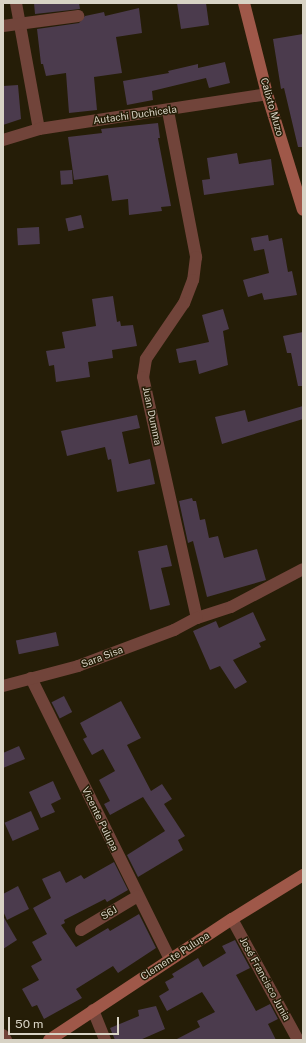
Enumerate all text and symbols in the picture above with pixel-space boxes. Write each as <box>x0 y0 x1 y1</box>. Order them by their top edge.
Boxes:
street label: Calixto Muzo <box>258 76 286 138</box>
street label: Autachi Duchicela <box>92 103 178 127</box>
street label: Juan Dumma <box>140 386 164 446</box>
street label: Sara Sisa <box>79 644 125 670</box>
street label: Vicente Pulupa <box>79 785 121 853</box>
street label: S6J <box>99 904 119 922</box>
street label: Clemente Pulupa <box>138 929 212 983</box>
street label: José Francisco Junia <box>237 935 293 1023</box>
scale bar <box>10 1009 121 1035</box>
text: 50 m <box>15 1017 43 1031</box>

